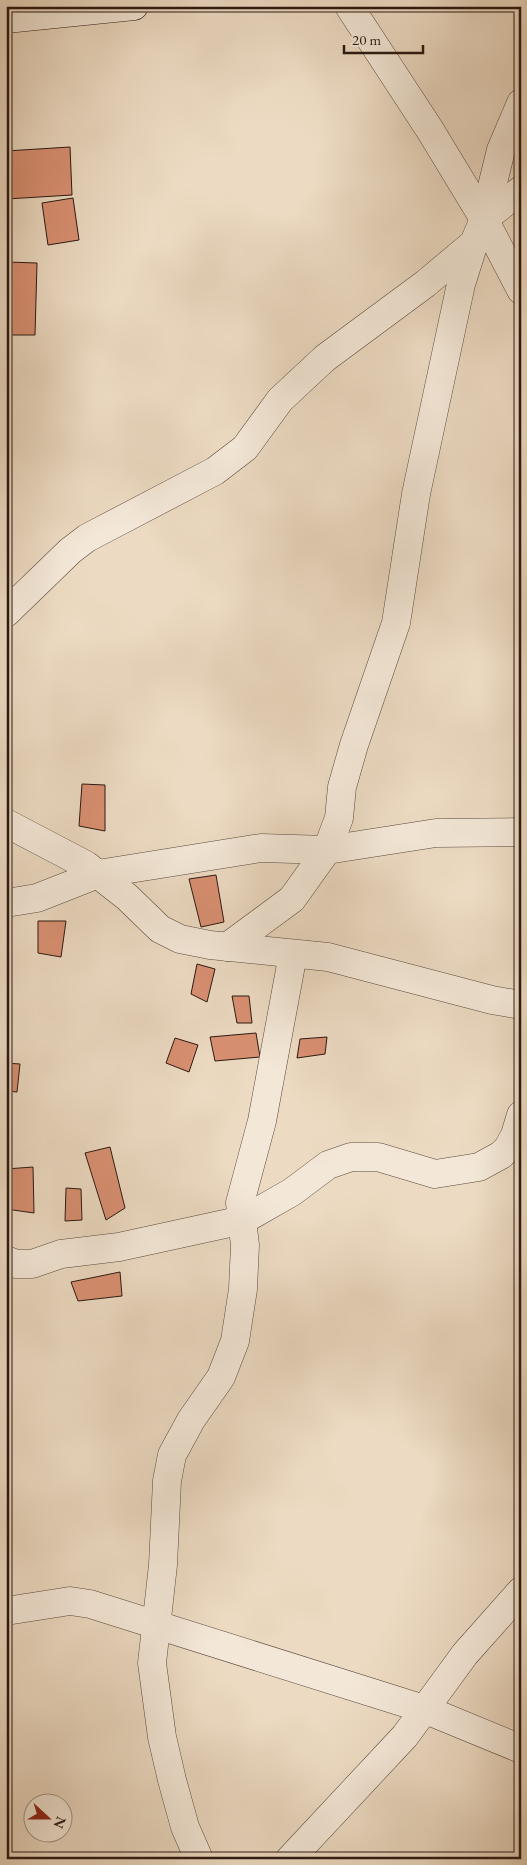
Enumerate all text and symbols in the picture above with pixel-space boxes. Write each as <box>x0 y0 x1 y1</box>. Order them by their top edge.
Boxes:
scale bar <box>344 22 423 54</box>
text: 20 m <box>352 30 381 49</box>
north arrow <box>22 1792 72 1842</box>
text: N <box>49 1814 71 1832</box>

